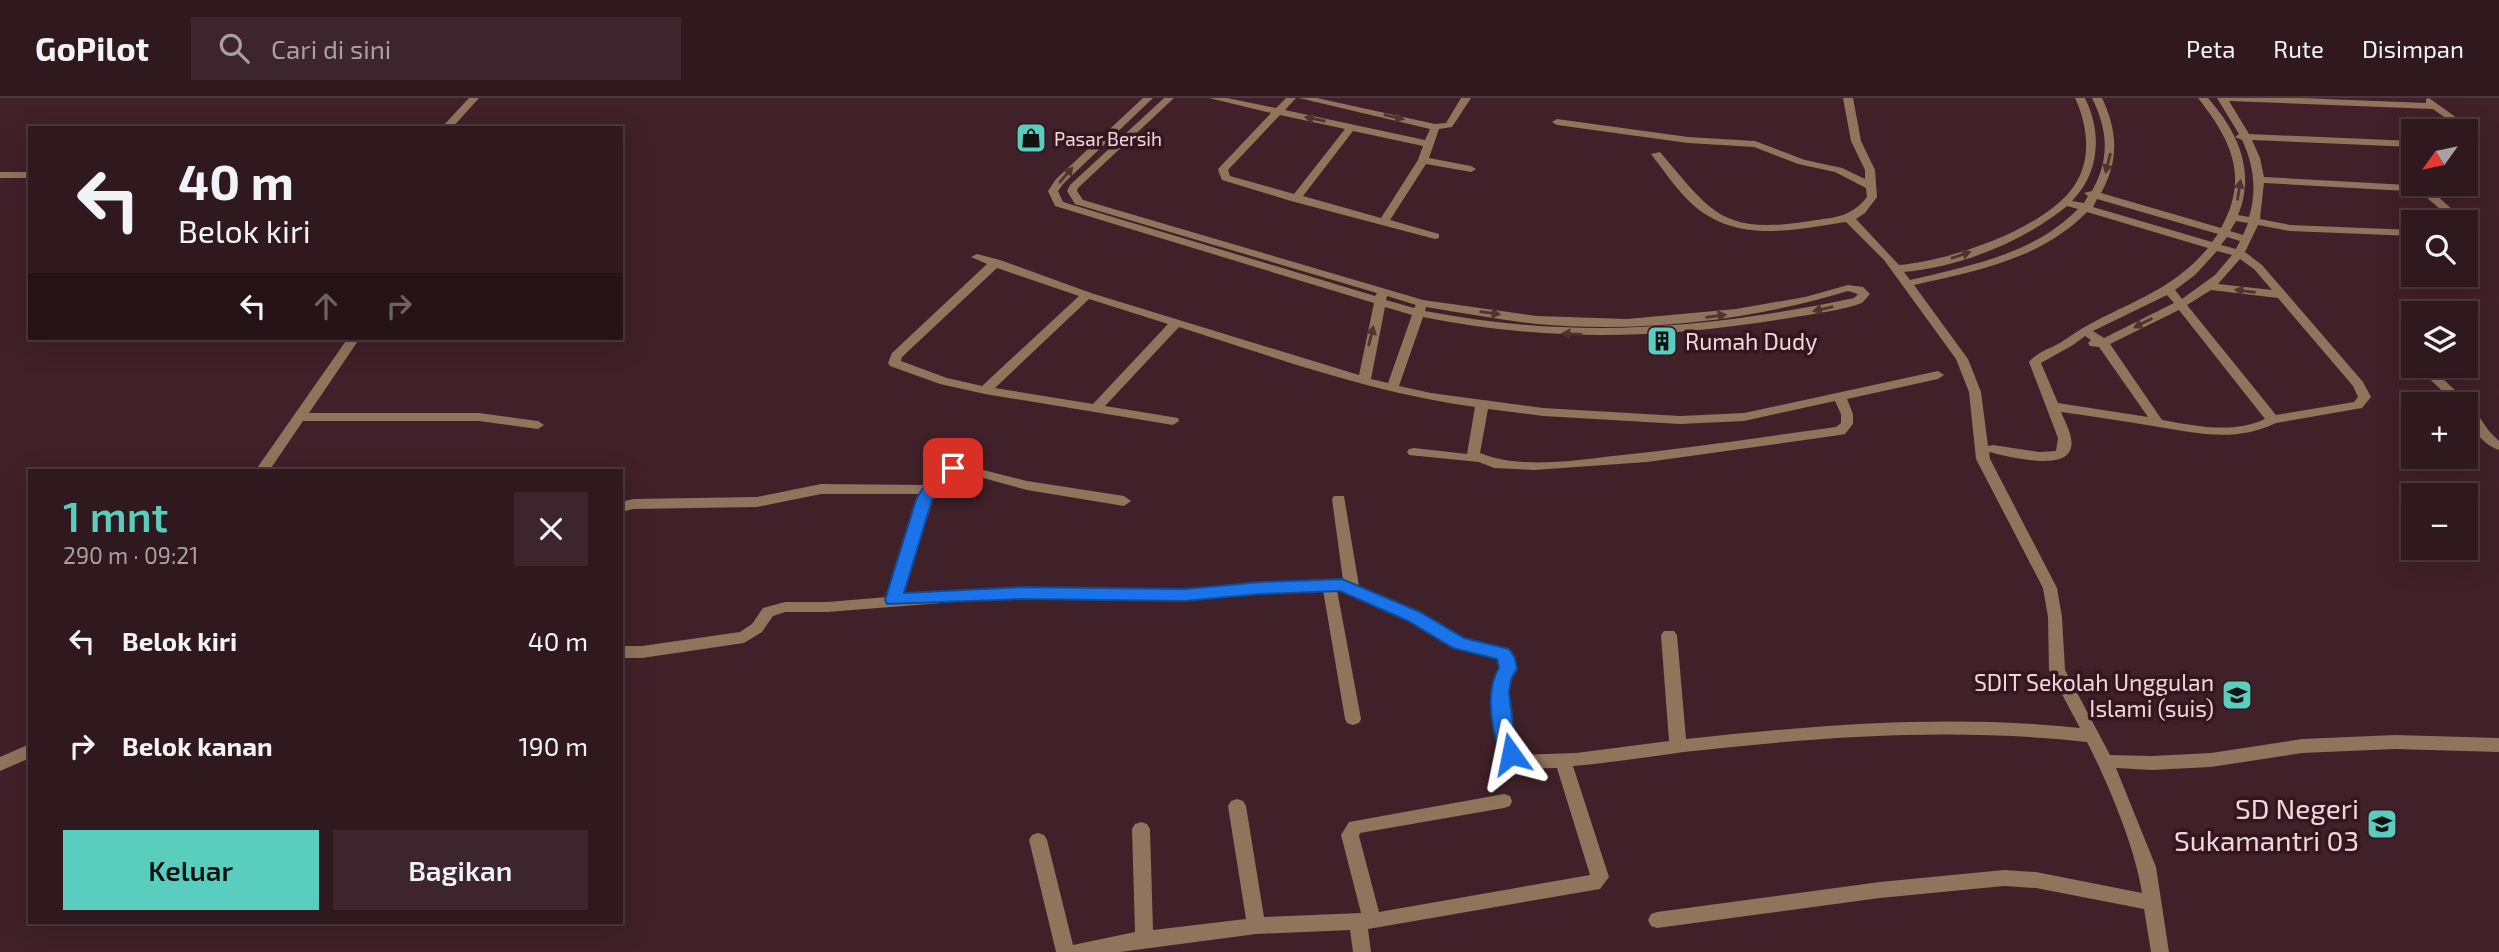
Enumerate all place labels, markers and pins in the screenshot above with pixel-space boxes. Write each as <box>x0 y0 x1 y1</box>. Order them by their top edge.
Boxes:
shop icon: Pasar Bersih <box>1014 121 1048 155</box>
place label: Pasar Bersih <box>1054 127 1162 150</box>
building icon: Rumah Dudy <box>1645 324 1679 358</box>
place label: Rumah Dudy <box>1685 327 1817 355</box>
pin <box>923 438 983 498</box>
place label: SDIT Sekolah Unggulan Islami (suis) <box>1974 668 2214 722</box>
school or university icon: SDIT Sekolah Unggulan Islami (suis) <box>2220 678 2254 712</box>
place label: SD Negeri Sukamantri 03 <box>2174 791 2359 857</box>
school or university icon: SD Negeri Sukamantri 03 <box>2365 807 2399 841</box>

